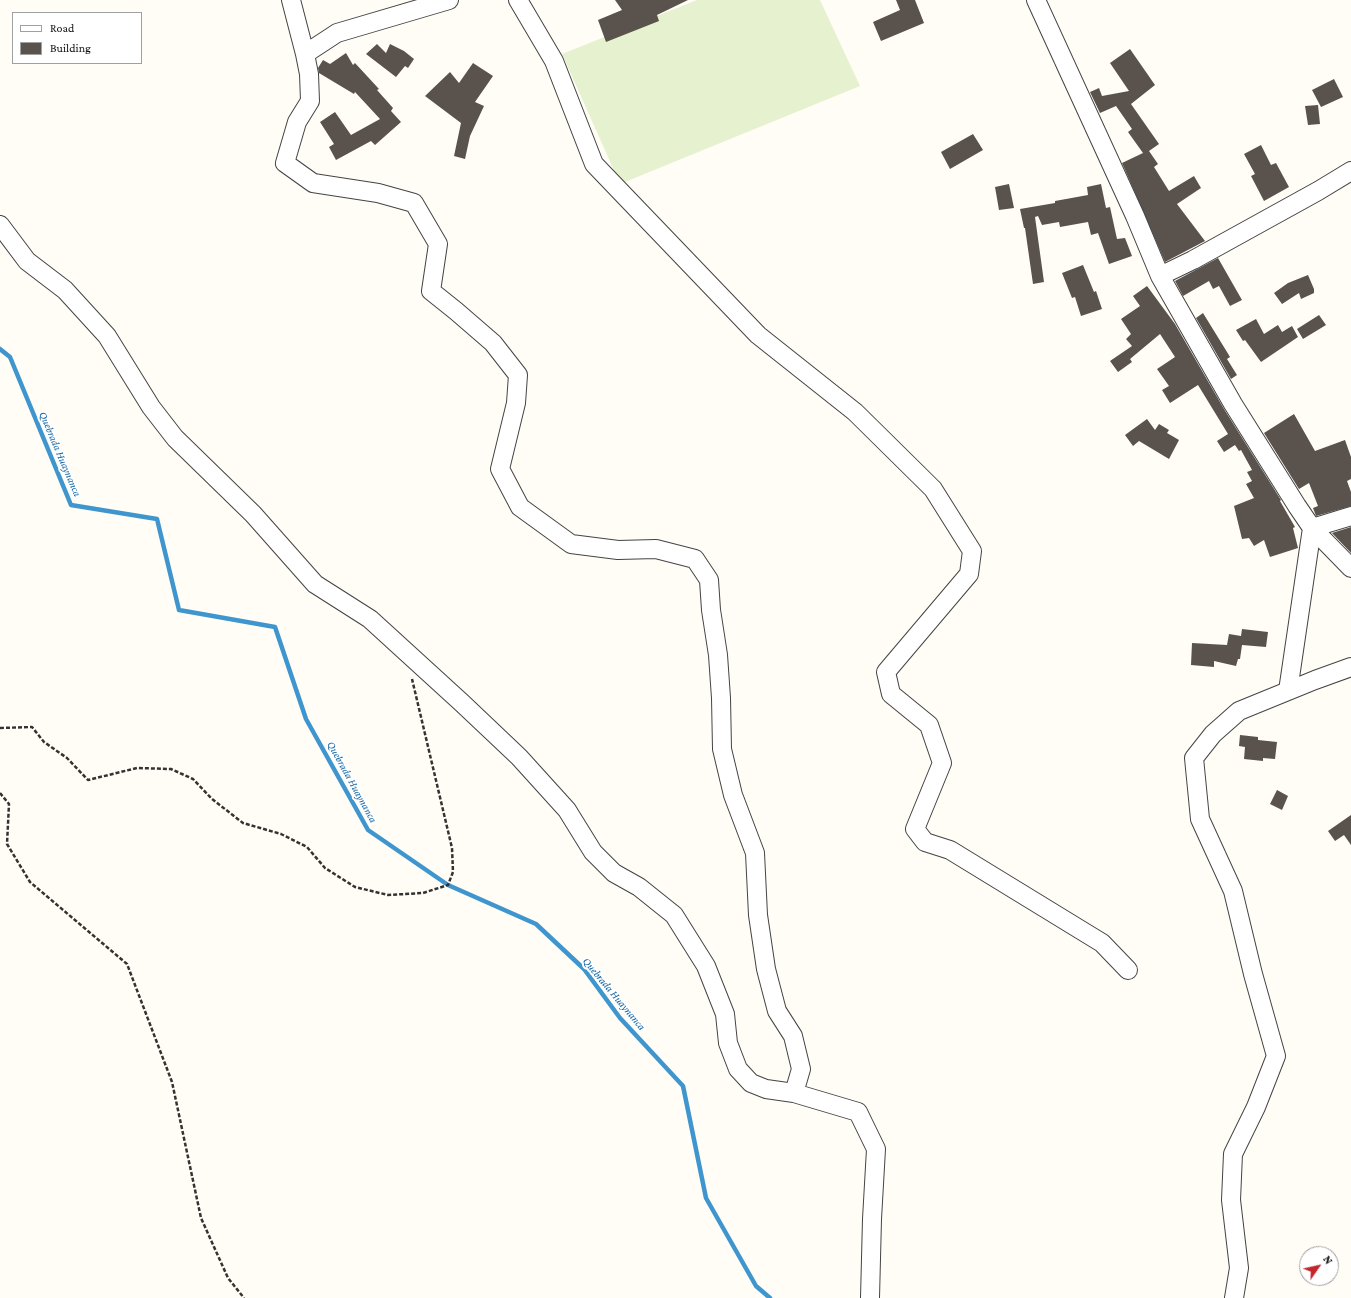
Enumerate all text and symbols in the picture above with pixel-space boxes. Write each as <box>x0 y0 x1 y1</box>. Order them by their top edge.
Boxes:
legend <box>12 12 142 64</box>
text: Road <box>50 21 74 35</box>
text: Building <box>50 41 91 55</box>
water label: Quebrada Huaynanca <box>36 410 84 498</box>
water label: Quebrada Huaynanca <box>324 739 380 825</box>
water label: Quebrada Huaynanca <box>580 955 648 1033</box>
north arrow <box>1299 1246 1339 1286</box>
text: N <box>1321 1253 1335 1266</box>

